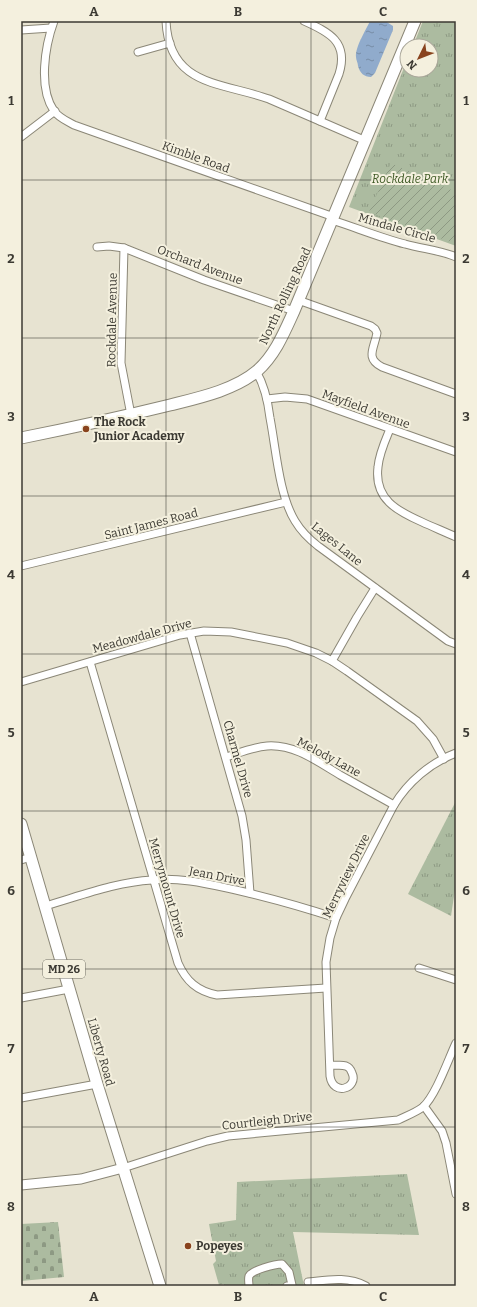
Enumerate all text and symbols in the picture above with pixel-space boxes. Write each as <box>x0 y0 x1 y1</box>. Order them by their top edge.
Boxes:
text: A <box>89 4 99 19</box>
text: B <box>234 4 242 19</box>
text: C <box>379 4 387 19</box>
north arrow <box>399 38 439 78</box>
text: N <box>404 57 420 72</box>
text: 1 <box>8 93 14 108</box>
text: 1 <box>463 93 469 108</box>
street label: Kimble Road <box>160 138 232 176</box>
park label: Rockdale Park <box>372 172 449 186</box>
street label: Mindale Circle <box>357 210 437 246</box>
street label: Orchard Avenue <box>155 242 245 288</box>
street label: North Rolling Road <box>256 245 314 347</box>
text: 2 <box>7 251 15 266</box>
text: 2 <box>462 251 470 266</box>
street label: Rockdale Avenue <box>104 272 120 368</box>
street label: Mayfield Avenue <box>320 387 412 431</box>
text: 3 <box>7 409 15 424</box>
text: 3 <box>462 409 470 424</box>
place label: The Rock Junior Academy <box>93 415 185 443</box>
marker: The Rock Junior Academy <box>81 424 91 434</box>
street label: Saint James Road <box>103 506 199 542</box>
street label: Lages Lane <box>309 519 365 569</box>
text: 4 <box>7 567 15 582</box>
text: 4 <box>462 567 470 582</box>
street label: Meadowdale Drive <box>91 616 193 656</box>
street label: Charmel Drive <box>220 719 256 799</box>
text: 5 <box>7 725 15 740</box>
text: 5 <box>462 725 470 740</box>
street label: Melody Lane <box>295 734 363 780</box>
street label: Merryview Drive <box>320 832 372 920</box>
street label: Merrymount Drive <box>146 836 188 940</box>
street label: Jean Drive <box>187 864 246 888</box>
text: 6 <box>7 883 15 898</box>
text: 6 <box>462 883 470 898</box>
road number: MD 26 <box>43 960 85 978</box>
street label: Liberty Road <box>85 1016 117 1088</box>
text: 7 <box>8 1041 15 1056</box>
text: 7 <box>463 1041 470 1056</box>
street label: Courtleigh Drive <box>221 1109 313 1133</box>
text: 8 <box>7 1199 15 1214</box>
text: 8 <box>462 1199 470 1214</box>
place label: Popeyes <box>196 1239 243 1253</box>
marker: Popeyes <box>183 1241 193 1251</box>
text: A <box>89 1289 99 1304</box>
text: B <box>234 1289 242 1304</box>
text: C <box>379 1289 387 1304</box>

